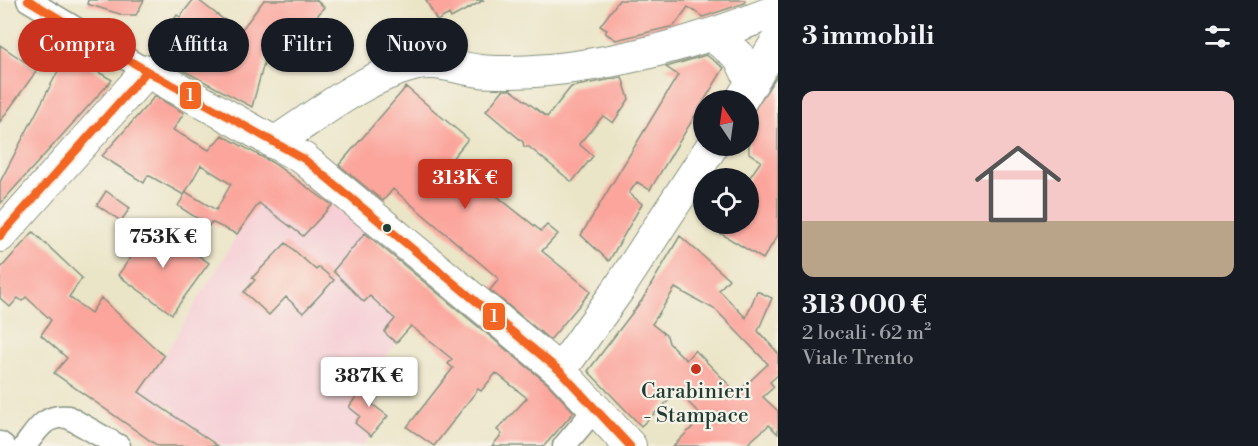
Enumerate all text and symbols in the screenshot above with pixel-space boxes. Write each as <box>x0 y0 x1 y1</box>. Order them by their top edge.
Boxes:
chip: Compra <box>18 18 136 72</box>
chip: Affitta <box>148 18 249 72</box>
chip: Filtri <box>261 18 354 72</box>
chip: Nuovo <box>366 18 468 72</box>
text: 3 immobili <box>802 20 934 52</box>
icon: filters <box>1201 20 1234 53</box>
line badge: 1 <box>179 81 202 110</box>
text: 1 <box>186 86 194 106</box>
north arrow <box>693 90 759 156</box>
map controls <box>693 90 759 234</box>
icon: home <box>964 130 1072 238</box>
pin: 313K € <box>416 159 514 210</box>
text: 313K € <box>432 166 498 191</box>
button: locate <box>693 168 759 234</box>
pin: 753K € <box>114 218 212 269</box>
unlabelled marker <box>381 222 393 234</box>
text: 753K € <box>129 225 197 250</box>
text: 313 000 € <box>802 289 927 321</box>
line badge: 1 <box>482 302 506 331</box>
text: 1 <box>490 307 498 327</box>
text: 2 locali · 62 m² <box>802 321 931 346</box>
text: Viale Trento <box>802 346 914 371</box>
pin: 387K € <box>320 357 418 408</box>
marker: Carabinieri - Stampace <box>689 362 703 376</box>
text: 387K € <box>335 364 403 389</box>
place label: Carabinieri - Stampace <box>641 379 751 429</box>

